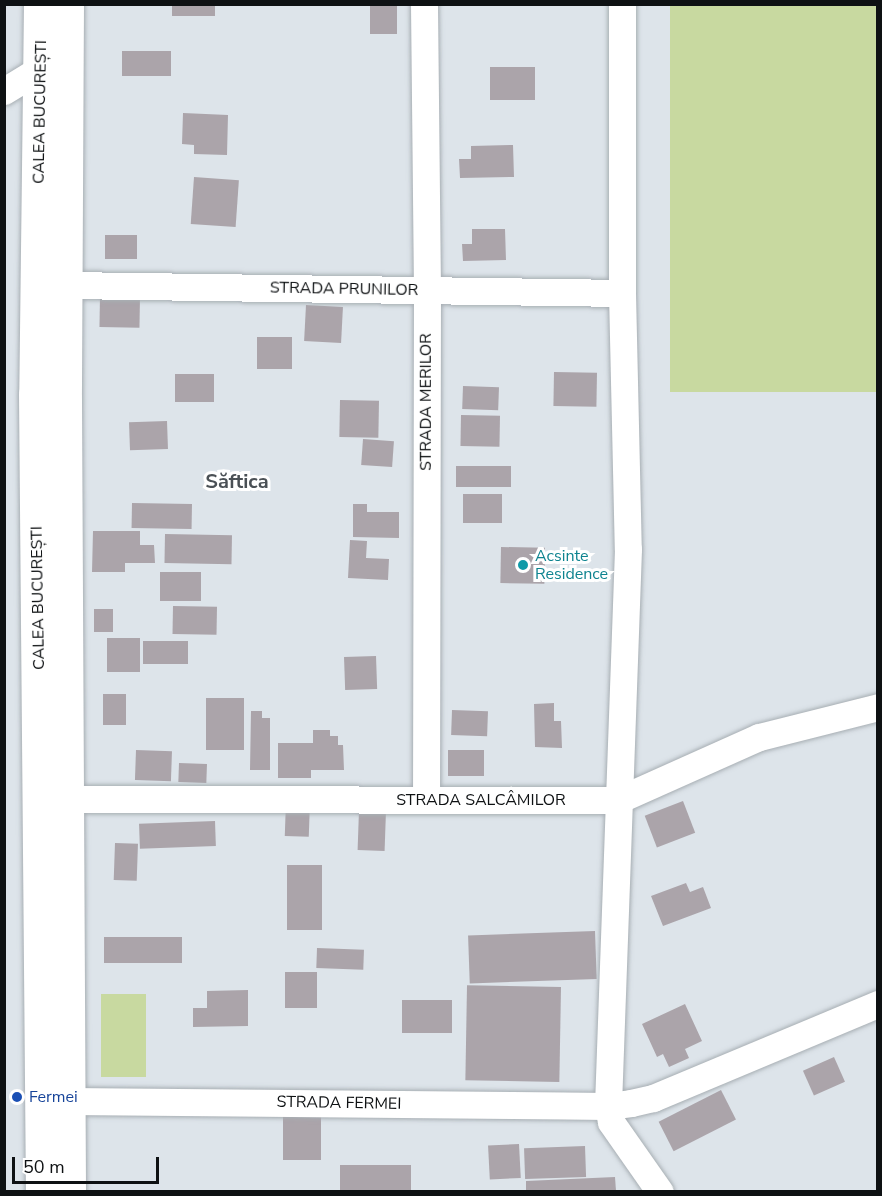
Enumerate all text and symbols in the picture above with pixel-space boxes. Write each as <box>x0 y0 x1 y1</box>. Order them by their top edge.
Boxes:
street label: CALEA BUCUREȘTI <box>29 40 51 184</box>
street label: STRADA PRUNILOR <box>270 278 418 300</box>
street label: STRADA MERILOR <box>416 333 436 471</box>
district label: Săftica <box>205 469 269 493</box>
street label: CALEA BUCUREȘTI <box>27 526 49 670</box>
place label: Acsinte Residence <box>535 546 608 584</box>
marker: Acsinte Residence <box>516 558 530 572</box>
street label: STRADA SALCÂMILOR <box>396 790 566 810</box>
place label: Fermei <box>29 1087 78 1107</box>
marker: Fermei <box>10 1090 24 1104</box>
street label: STRADA FERMEI <box>276 1092 402 1114</box>
scale bar <box>15 1145 162 1183</box>
text: 50 m <box>23 1155 65 1179</box>

